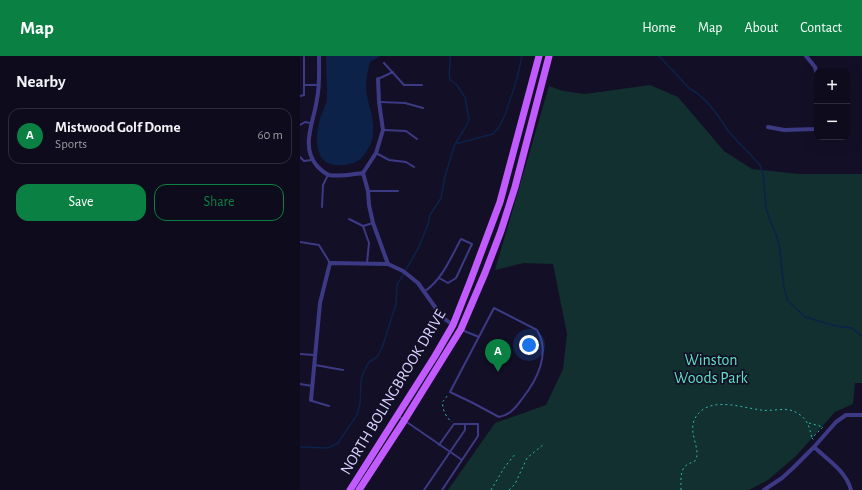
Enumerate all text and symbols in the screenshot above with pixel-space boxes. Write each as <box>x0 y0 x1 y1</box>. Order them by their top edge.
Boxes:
text: Map <box>20 19 54 38</box>
text: Home <box>642 21 676 35</box>
text: Map <box>698 21 722 35</box>
text: About <box>744 21 778 35</box>
text: Contact <box>800 21 842 35</box>
map controls <box>814 68 850 140</box>
button: + <box>814 68 850 104</box>
text: Nearby <box>16 73 66 90</box>
button: − <box>814 104 850 140</box>
text: Mistwood Golf Dome <box>55 120 181 135</box>
text: A <box>26 129 34 142</box>
text: 60 m <box>257 129 283 142</box>
text: Sports <box>55 138 87 151</box>
button: Save <box>16 184 146 221</box>
button: Share <box>154 184 284 221</box>
street label: NORTH BOLINGBROOK DRIVE <box>337 306 449 477</box>
your location <box>519 335 539 355</box>
pin: A <box>485 339 511 372</box>
park label: Winston Woods Park <box>674 352 749 386</box>

